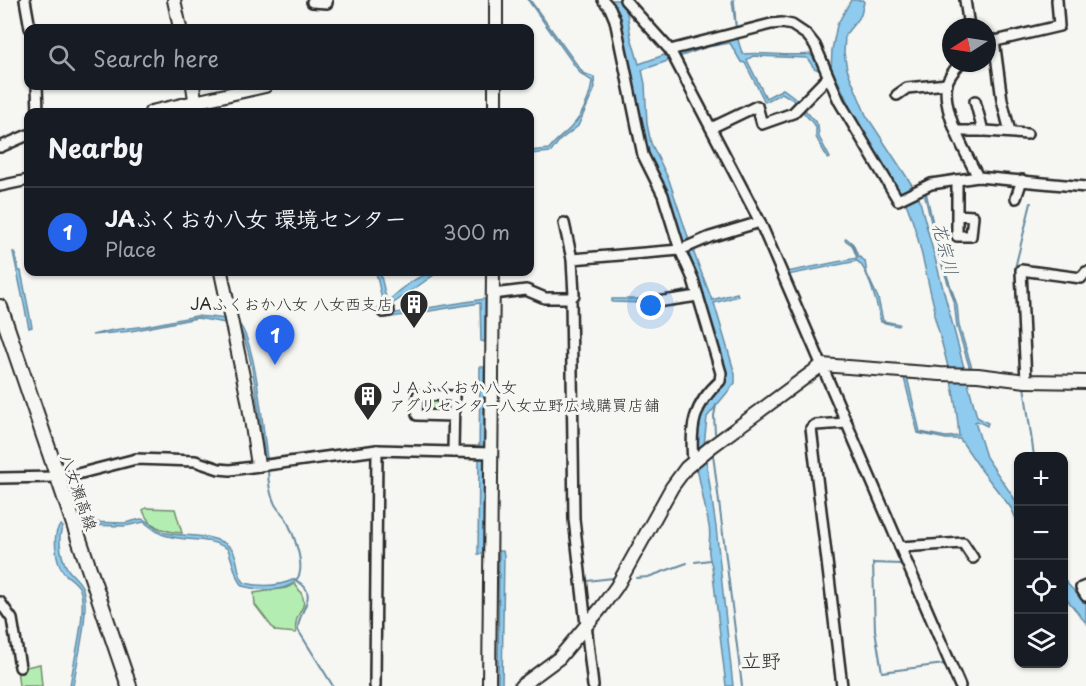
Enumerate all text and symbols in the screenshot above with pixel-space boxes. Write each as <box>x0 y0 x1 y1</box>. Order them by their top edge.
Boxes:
north arrow <box>942 18 996 72</box>
search box <box>24 24 534 90</box>
icon: search <box>45 41 78 74</box>
text: Search here <box>93 41 219 74</box>
text: Nearby <box>48 128 143 167</box>
text: JAふくおか八女 環境センター <box>105 201 406 234</box>
text: 1 <box>63 217 72 247</box>
text: 300 m <box>443 217 510 247</box>
water label: 花宗川 <box>926 219 966 278</box>
text: Place <box>105 234 156 264</box>
building icon: JAふくおか八女 八女西支店 <box>398 288 430 330</box>
place label: JAふくおか八女 八女西支店 <box>190 291 393 315</box>
your location <box>636 291 665 320</box>
pin: 1 <box>256 316 294 365</box>
place label: ＪＡふくおか八女 アグリセンター八女立野広域購買店舗 <box>389 374 660 416</box>
building icon: ＪＡふくおか八女 アグリセンター八女立野広域購買店舗 <box>352 380 384 422</box>
street label: 八女瀬高線 <box>56 450 104 533</box>
map controls <box>1014 452 1068 668</box>
button: + <box>1014 452 1068 506</box>
button: − <box>1014 506 1068 560</box>
button: locate <box>1014 560 1068 614</box>
button: layers <box>1014 614 1068 668</box>
district label: 立野 <box>741 645 781 675</box>

